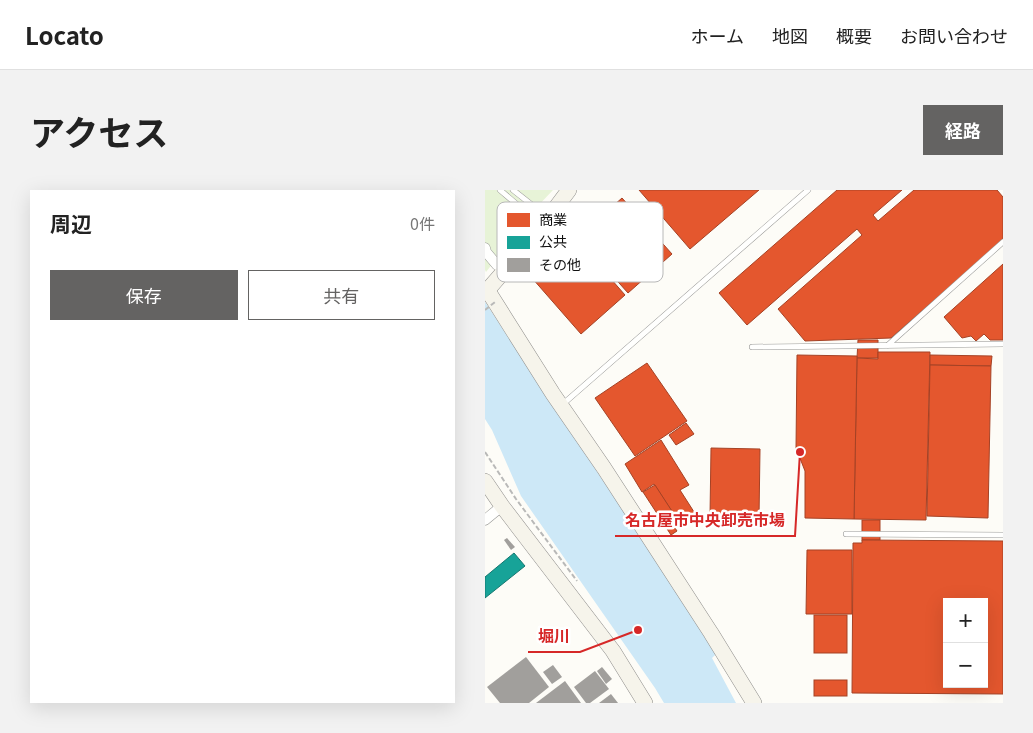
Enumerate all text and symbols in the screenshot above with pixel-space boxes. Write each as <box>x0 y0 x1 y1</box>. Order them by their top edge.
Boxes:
text: Locato <box>25 17 104 52</box>
text: ホーム <box>691 22 744 48</box>
text: 地図 <box>772 22 808 48</box>
text: 概要 <box>836 22 872 48</box>
text: お問い合わせ <box>900 22 1008 48</box>
text: アクセス <box>30 105 168 156</box>
button: 経路 <box>923 105 1003 155</box>
legend <box>497 202 663 282</box>
text: 周辺 <box>50 208 92 238</box>
text: 商業 <box>539 209 567 229</box>
text: 0件 <box>410 211 435 235</box>
text: 公共 <box>539 231 567 251</box>
text: その他 <box>539 254 581 274</box>
button: 保存 <box>50 270 238 320</box>
button: 共有 <box>248 270 435 320</box>
callout: 名古屋市中央卸売市場 <box>615 505 795 536</box>
text: 名古屋市中央卸売市場 <box>625 507 785 531</box>
map controls <box>943 598 988 688</box>
button: + <box>943 598 988 643</box>
callout: 堀川 <box>528 621 580 652</box>
text: 堀川 <box>538 623 570 647</box>
button: − <box>943 643 988 688</box>

